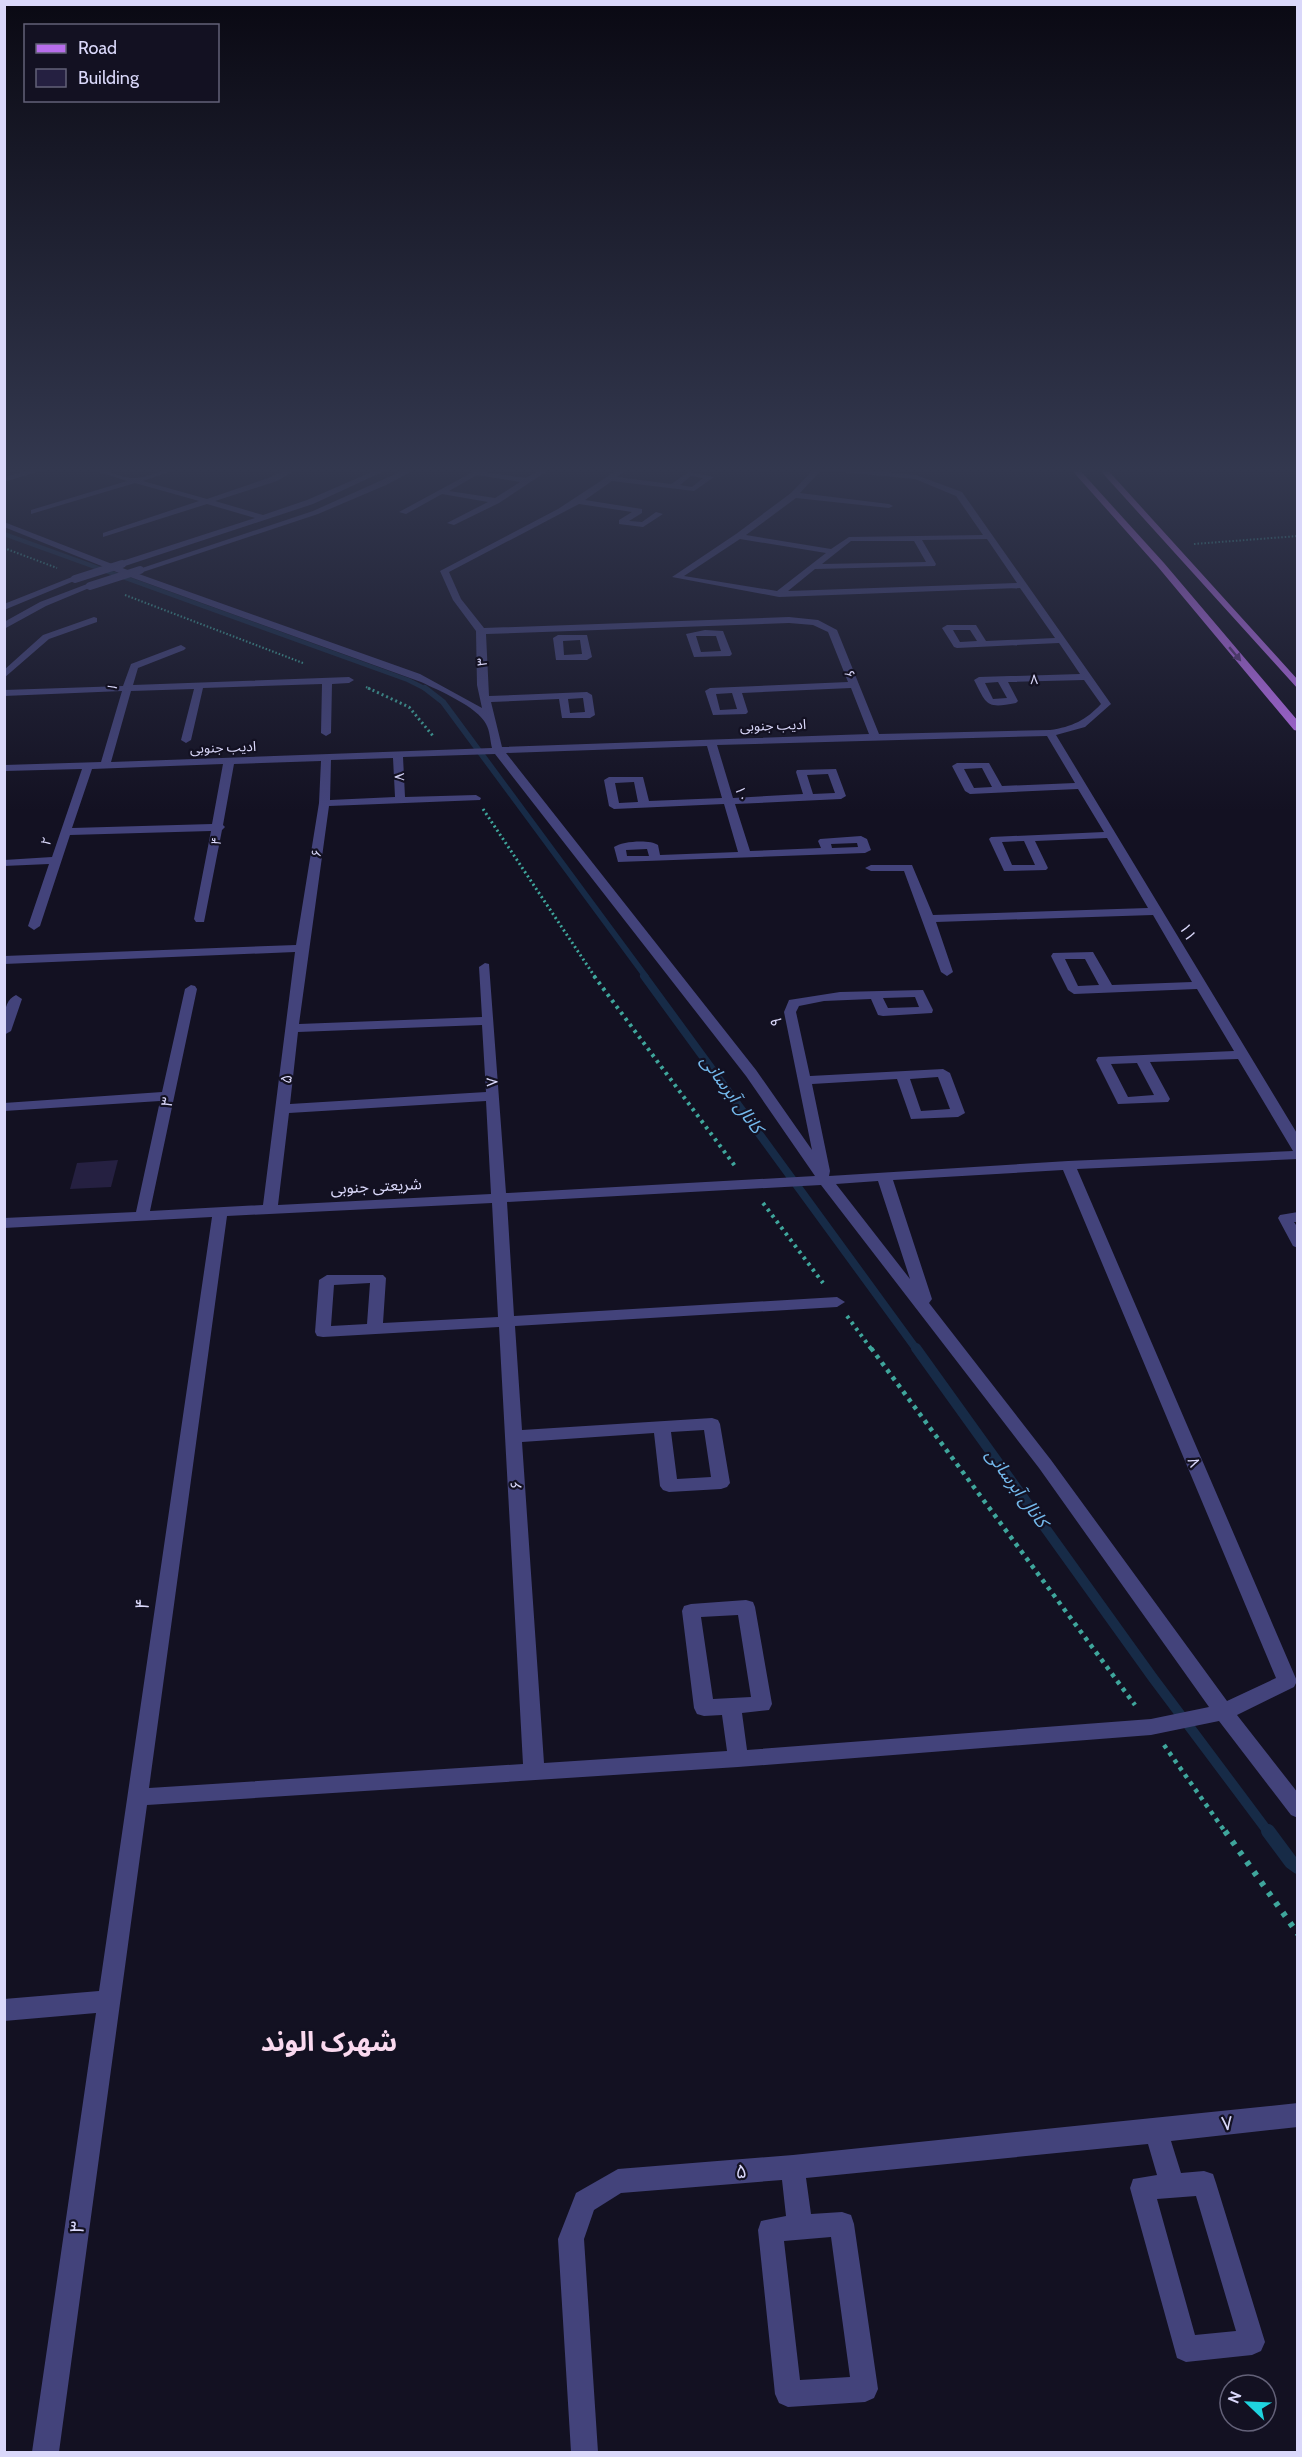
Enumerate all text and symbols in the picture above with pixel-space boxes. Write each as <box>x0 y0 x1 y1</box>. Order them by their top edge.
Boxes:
legend <box>24 24 219 102</box>
text: Road <box>78 37 117 59</box>
text: Building <box>78 67 140 89</box>
one-way arrow <box>1228 646 1241 661</box>
street label: ۳ <box>473 658 491 666</box>
street label: ۶ <box>840 667 860 681</box>
street label: ۸ <box>1030 670 1038 688</box>
street label: ۱ <box>102 681 122 693</box>
street label: ادیب جنوبی <box>740 715 806 735</box>
street label: ادیب جنوبی <box>190 737 256 757</box>
street label: ۸ <box>390 773 408 781</box>
street label: ۱۰ <box>731 784 753 804</box>
street label: ۲ <box>36 834 56 848</box>
street label: ۴ <box>206 835 226 847</box>
street label: ۶ <box>307 848 325 858</box>
street label: ۱۱ <box>1175 919 1201 945</box>
street label: ۹ <box>766 1016 786 1028</box>
water label: کانال آبرسانی <box>696 1050 770 1141</box>
street label: ۵ <box>276 1073 296 1085</box>
street label: ۷ <box>482 1077 502 1087</box>
street label: ۳ <box>157 1096 177 1108</box>
street label: شریعتی جنوبی <box>330 1174 422 1198</box>
water label: کانال آبرسانی <box>981 1444 1055 1535</box>
street label: ۸ <box>1183 1454 1205 1470</box>
street label: ۶ <box>506 1480 526 1490</box>
street label: ۴ <box>129 1597 155 1611</box>
district label: شهرک الوند <box>261 2025 397 2058</box>
street label: ۷ <box>1220 2110 1235 2136</box>
street label: ۵ <box>734 2159 748 2183</box>
street label: ۳ <box>64 2220 90 2234</box>
north arrow <box>1218 2373 1278 2433</box>
text: N <box>1224 2388 1246 2406</box>

